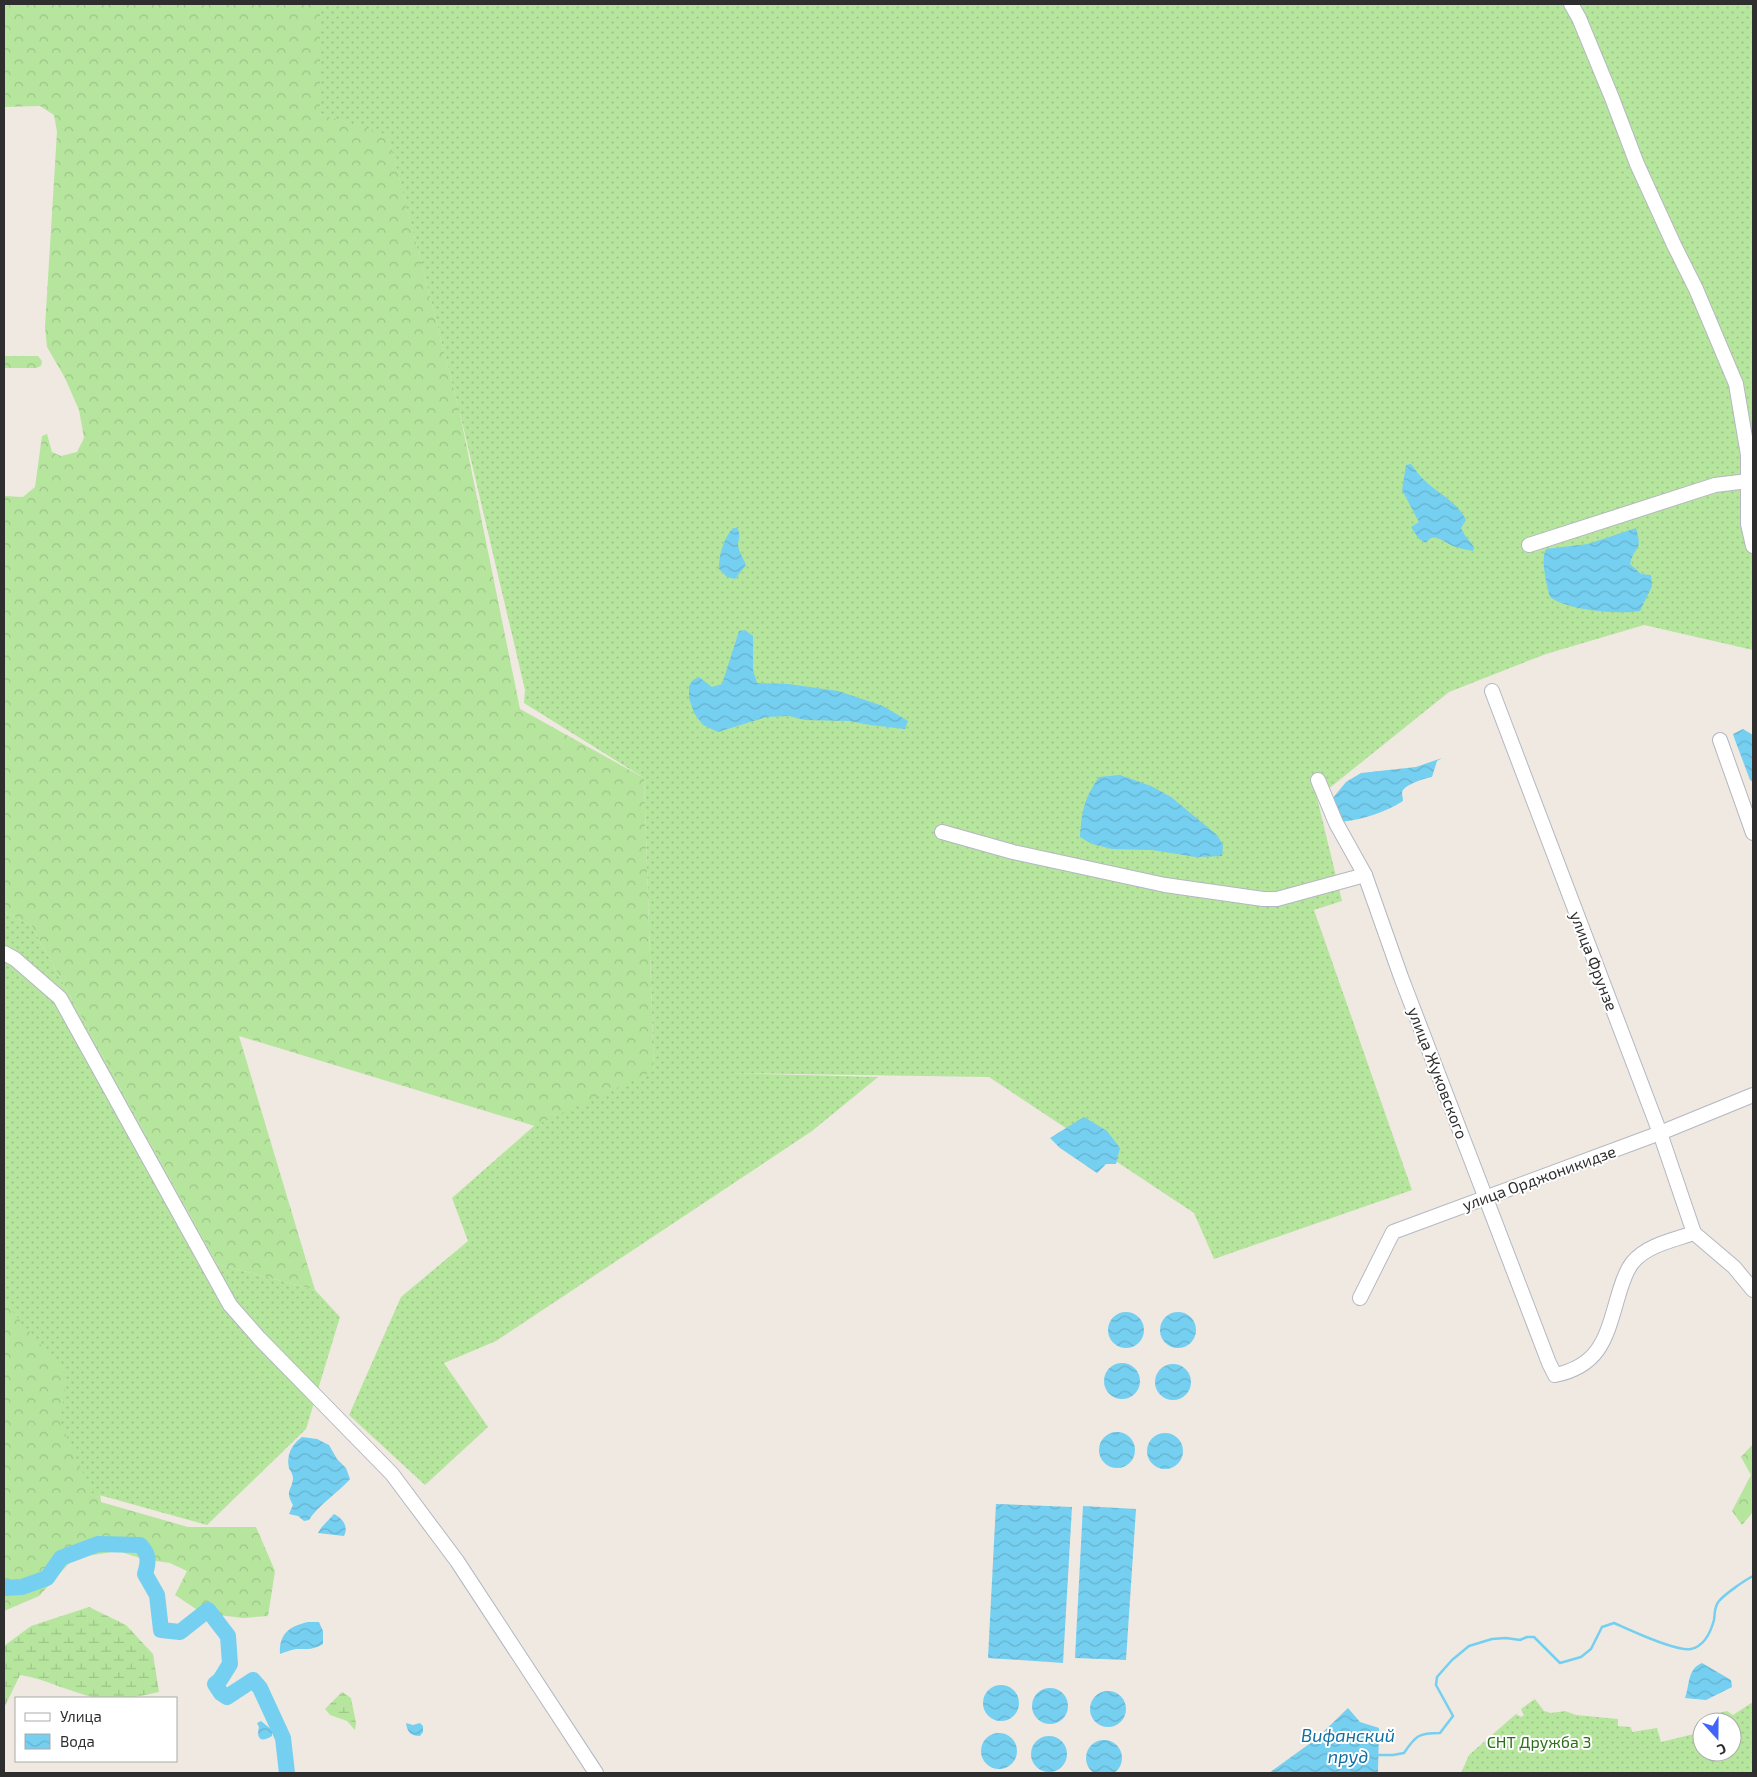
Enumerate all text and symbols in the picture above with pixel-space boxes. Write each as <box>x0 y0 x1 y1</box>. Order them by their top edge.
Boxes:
street label: улица Фрунзе <box>1566 908 1622 1014</box>
street label: улица Жуковского <box>1404 1004 1472 1142</box>
street label: улица Орджоникидзе <box>1459 1141 1619 1215</box>
legend <box>15 1697 178 1762</box>
text: Улица <box>60 1707 102 1725</box>
north arrow <box>1692 1712 1742 1762</box>
water label: Вифанский пруд <box>1301 1724 1395 1767</box>
text: Вода <box>60 1732 95 1750</box>
park label: СНТ Дружба 3 <box>1487 1732 1591 1752</box>
text: С <box>1715 1740 1729 1759</box>

